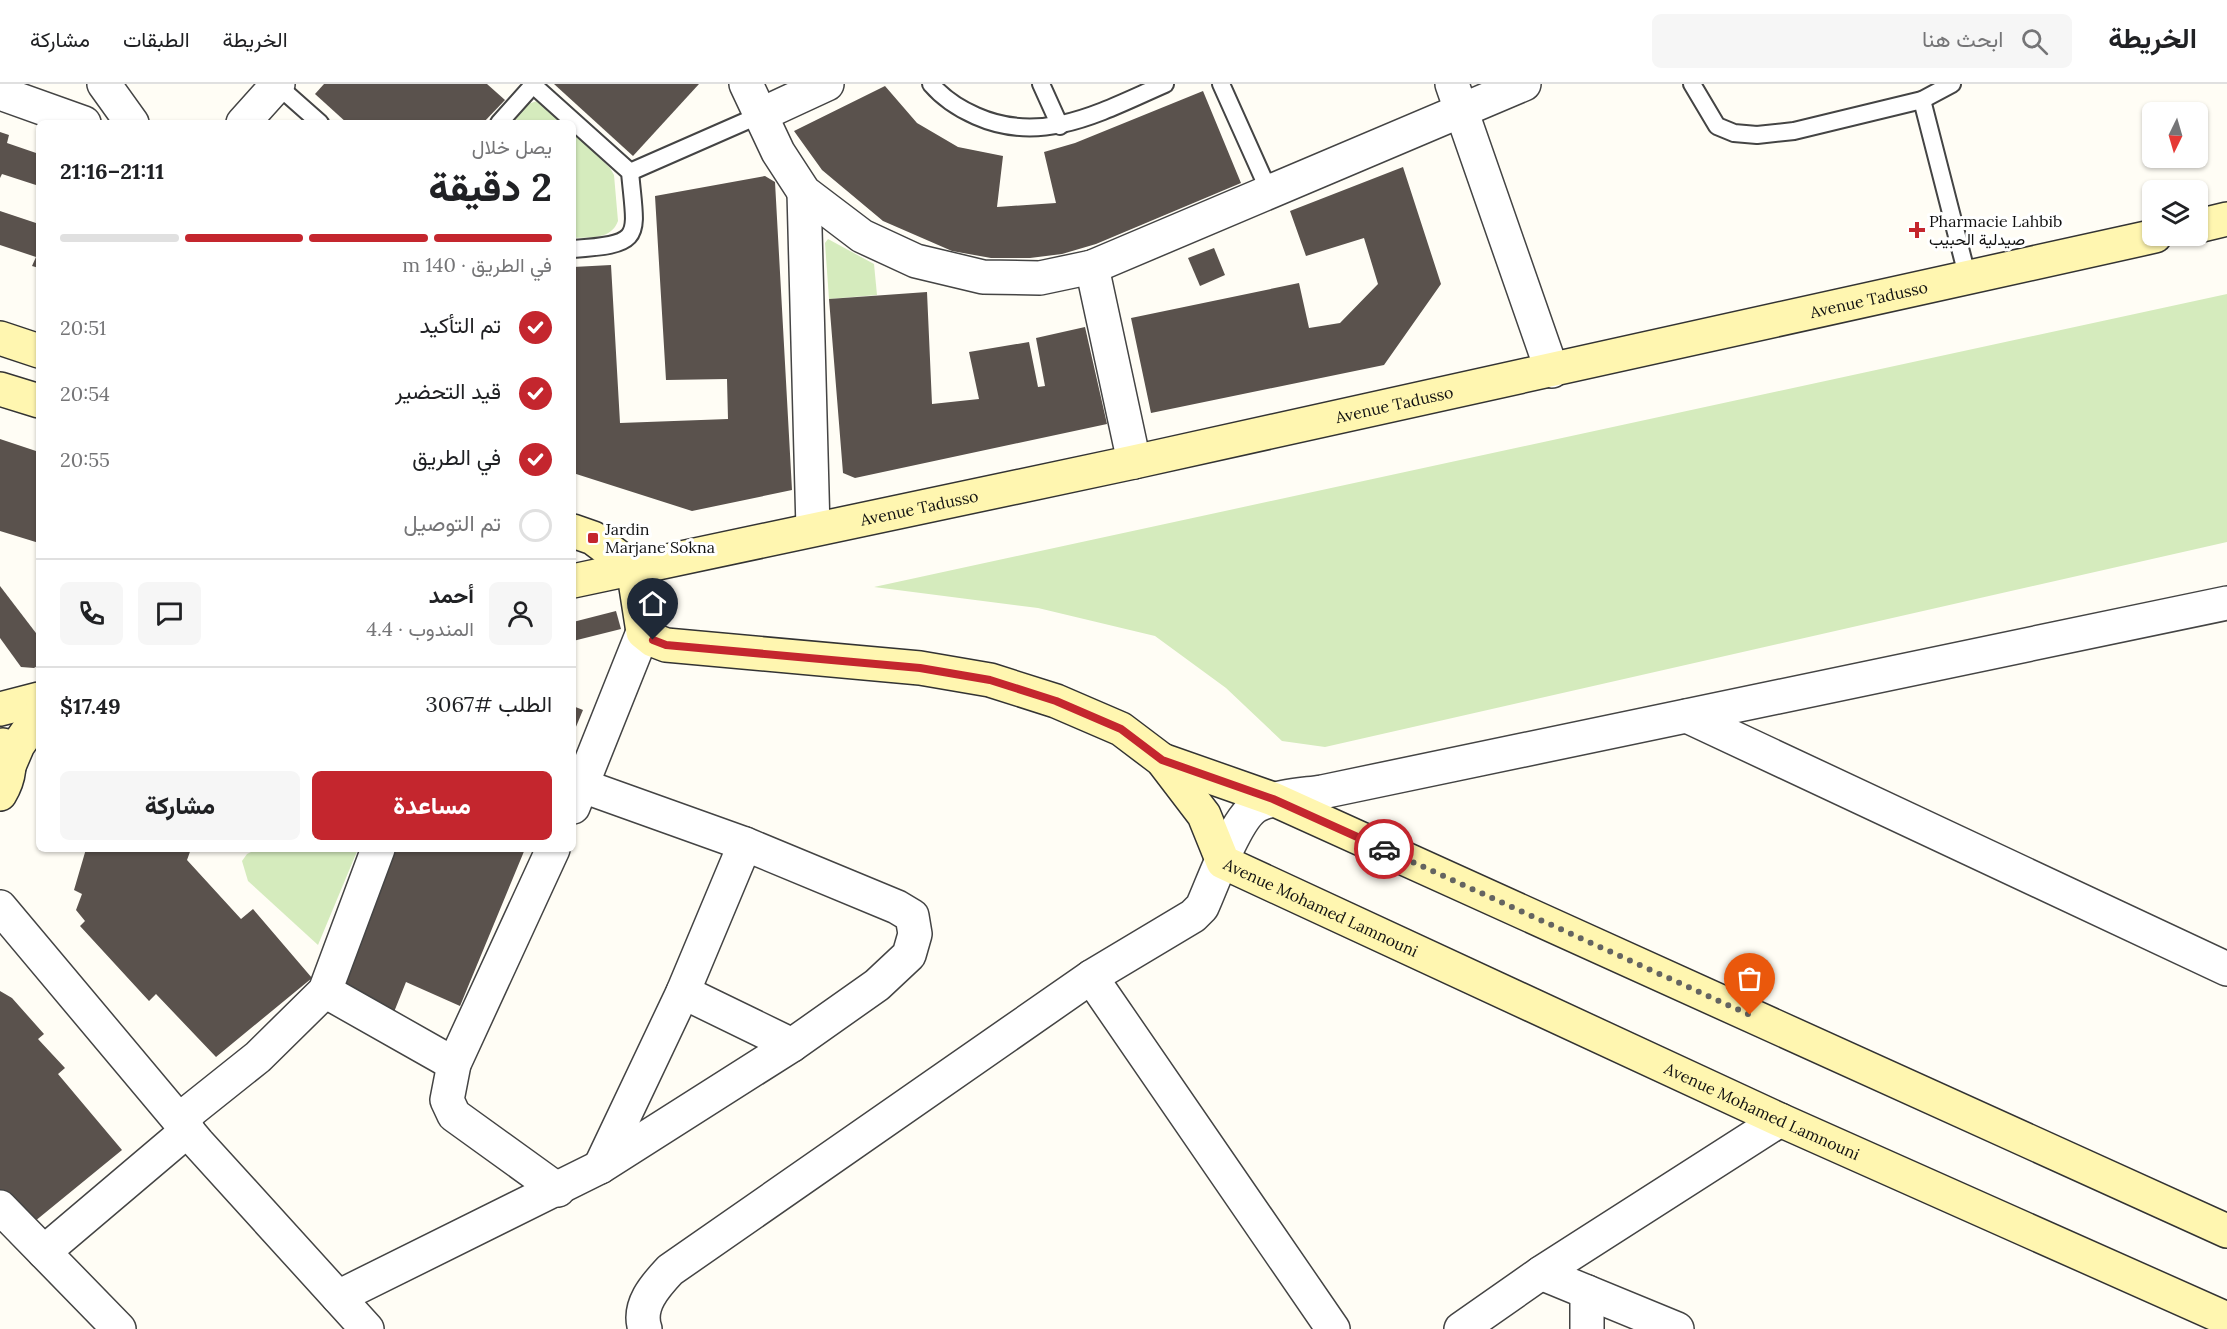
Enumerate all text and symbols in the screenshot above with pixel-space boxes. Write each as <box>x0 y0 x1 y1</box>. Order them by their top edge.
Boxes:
search box <box>1652 14 2072 68</box>
text: الخريطة <box>2108 20 2197 56</box>
text: ابحث هنا <box>1922 25 2003 53</box>
icon: search <box>2018 25 2051 58</box>
text: مشاركة <box>30 26 90 53</box>
text: الطبقات <box>123 26 190 53</box>
text: الخريطة <box>223 26 288 53</box>
north arrow <box>2142 102 2208 168</box>
map controls <box>2142 102 2208 246</box>
text: يصل خلال <box>472 134 552 159</box>
text: 21:11–21:16 <box>60 157 164 185</box>
text: 2 دقيقة <box>429 162 552 212</box>
button: layers <box>2142 180 2208 246</box>
place label: Pharmacie Lahbib صيدلية الحبيب <box>1929 211 2062 249</box>
marker: Pharmacie Lahbib صيدلية الحبيب <box>1910 223 1924 237</box>
text: في الطريق · 140 m <box>402 252 552 277</box>
street label: Avenue Tadusso <box>1807 277 1930 322</box>
text: تم التأكيد <box>419 311 501 339</box>
icon: check <box>519 311 552 344</box>
text: 20:51 <box>60 315 106 340</box>
text: قيد التحضير <box>395 377 501 405</box>
icon: check <box>519 377 552 410</box>
text: 20:54 <box>60 381 110 406</box>
street label: Avenue Tadusso <box>1332 382 1455 427</box>
text: في الطريق <box>412 443 501 471</box>
icon: check <box>519 443 552 476</box>
text: 20:55 <box>60 447 110 472</box>
street label: Avenue Tadusso <box>858 485 980 530</box>
text: تم التوصيل <box>404 509 501 537</box>
place label: Jardin Marjane Sokna <box>604 519 715 557</box>
marker: Jardin Marjane Sokna <box>586 531 600 545</box>
pin <box>627 578 678 640</box>
text: أحمد <box>429 581 474 609</box>
button: phone <box>60 582 123 645</box>
button: chat <box>138 582 201 645</box>
button: person <box>489 582 552 645</box>
icon: home <box>636 587 669 620</box>
text: المندوب · 4.4 <box>366 616 474 641</box>
text: الطلب #3067 <box>426 690 552 718</box>
text: $17.49 <box>60 692 121 720</box>
button: مشاركة <box>60 771 300 840</box>
button: مساعدة <box>312 771 552 840</box>
courier <box>1354 819 1414 879</box>
icon: car <box>1368 833 1401 866</box>
street label: Avenue Mohamed Lamnouni <box>1220 853 1421 961</box>
pin <box>1724 953 1775 1015</box>
icon: bag <box>1733 962 1766 995</box>
street label: Avenue Mohamed Lamnouni <box>1661 1058 1863 1164</box>

